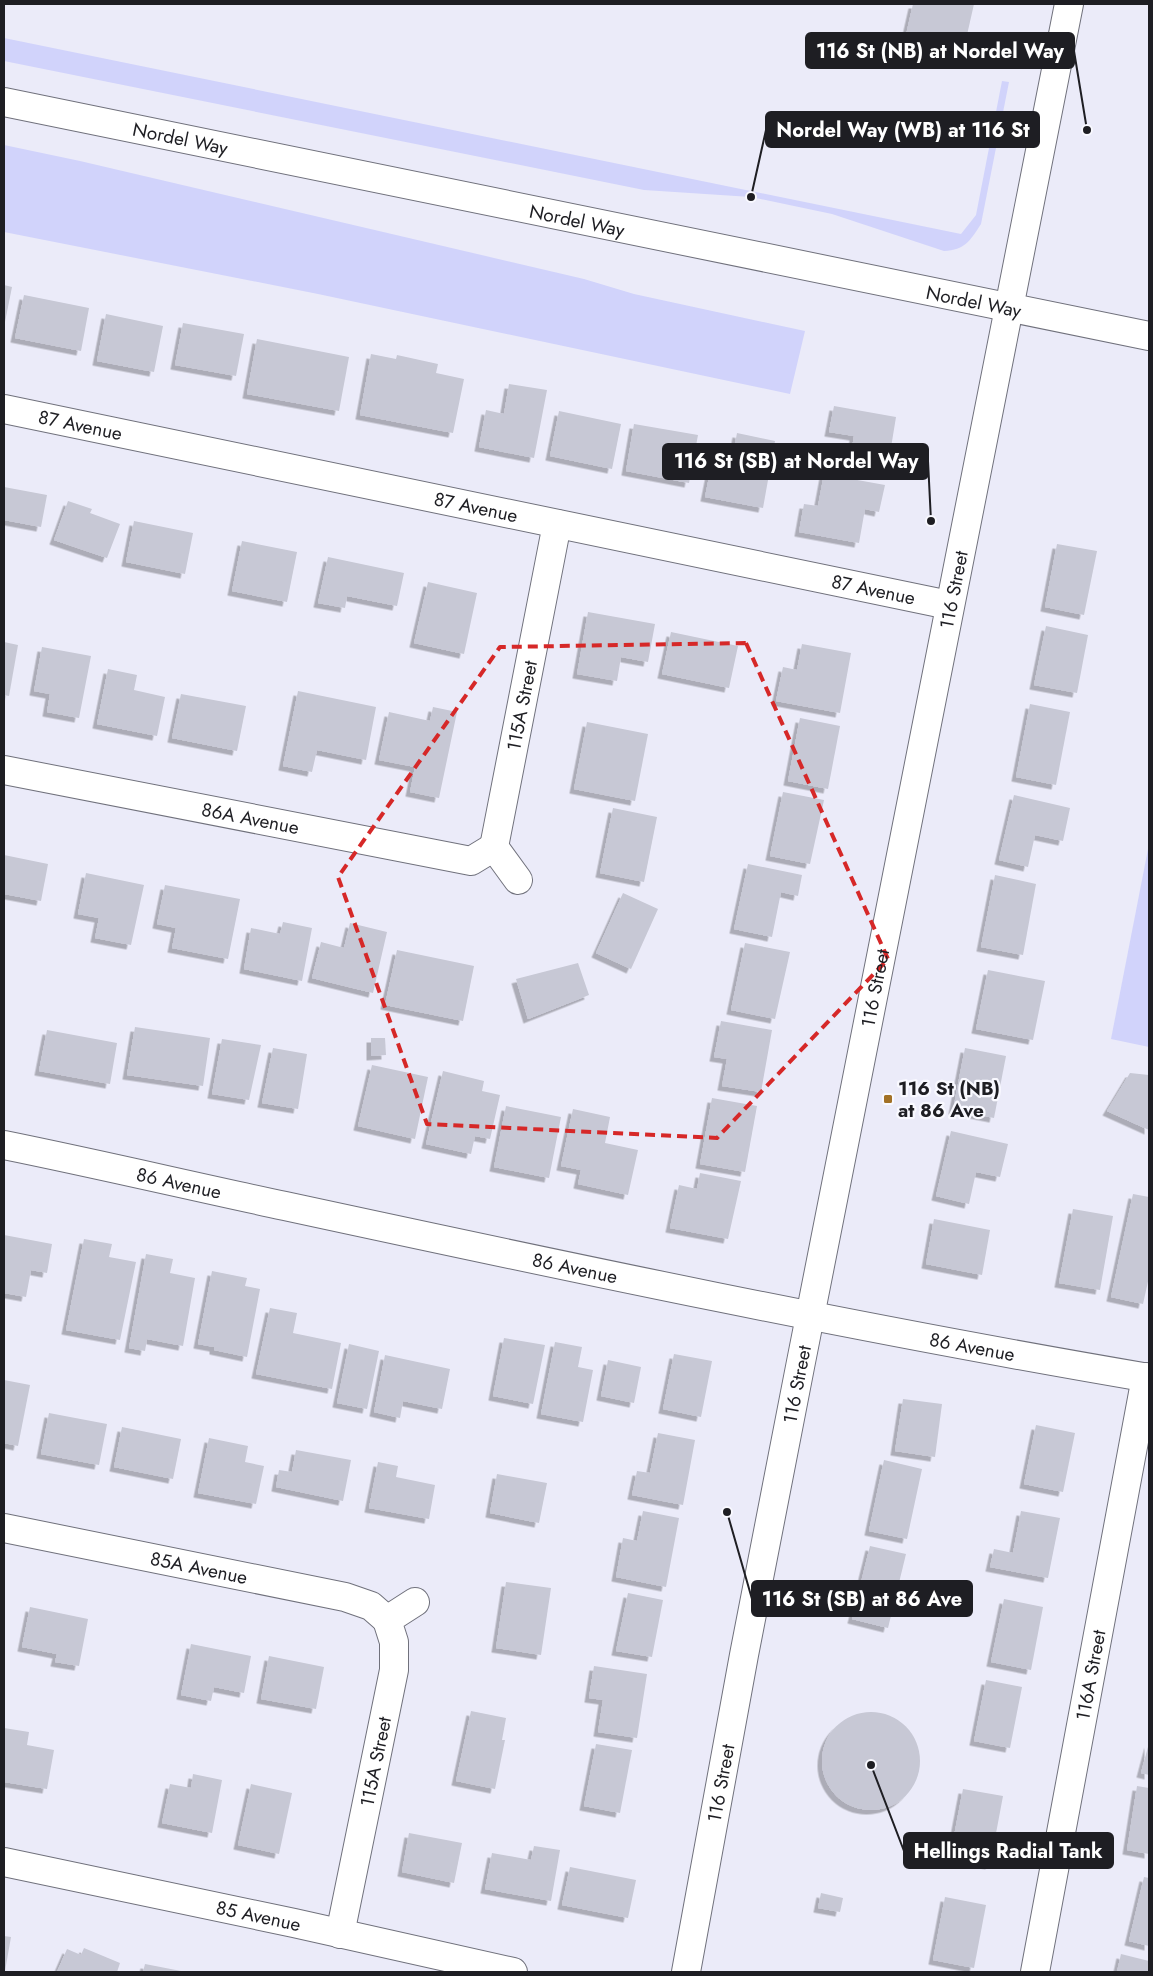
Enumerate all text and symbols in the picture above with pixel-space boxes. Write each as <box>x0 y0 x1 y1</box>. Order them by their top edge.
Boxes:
callout: 116 St (NB) at Nordel Way <box>806 33 1074 68</box>
text: 116 St (NB) at Nordel Way <box>816 37 1065 66</box>
callout: Nordel Way (WB) at 116 St <box>766 112 1039 147</box>
street label: Nordel Way <box>130 115 231 161</box>
text: Nordel Way (WB) at 116 St <box>776 116 1030 145</box>
street label: Nordel Way <box>527 197 628 243</box>
street label: Nordel Way <box>924 278 1024 324</box>
street label: 87 Avenue <box>36 403 125 447</box>
callout: 116 St (SB) at Nordel Way <box>663 444 928 479</box>
text: 116 St (SB) at Nordel Way <box>674 447 919 476</box>
street label: 87 Avenue <box>432 485 521 529</box>
street label: 116 Street <box>933 548 974 631</box>
street label: 87 Avenue <box>829 567 918 611</box>
street label: 115A Street <box>500 658 544 753</box>
street label: 86A Avenue <box>199 795 302 841</box>
street label: 116 Street <box>854 946 896 1029</box>
place label: 116 St (NB) at 86 Ave <box>898 1075 1000 1124</box>
marker: 116 St (NB) at 86 Ave <box>882 1093 894 1105</box>
street label: 86 Avenue <box>134 1160 224 1205</box>
street label: 86 Avenue <box>530 1246 620 1290</box>
street label: 86 Avenue <box>927 1325 1017 1368</box>
street label: 116 Street <box>776 1342 818 1426</box>
street label: 85A Avenue <box>148 1544 250 1591</box>
callout: 116 St (SB) at 86 Ave <box>752 1581 972 1616</box>
text: 116 St (SB) at 86 Ave <box>762 1585 962 1614</box>
street label: 116A Street <box>1069 1627 1112 1723</box>
street label: 115A Street <box>353 1714 398 1809</box>
street label: 116 Street <box>700 1741 741 1824</box>
callout: Hellings Radial Tank <box>904 1833 1113 1868</box>
text: Hellings Radial Tank <box>913 1837 1103 1866</box>
street label: 85 Avenue <box>214 1893 304 1938</box>

